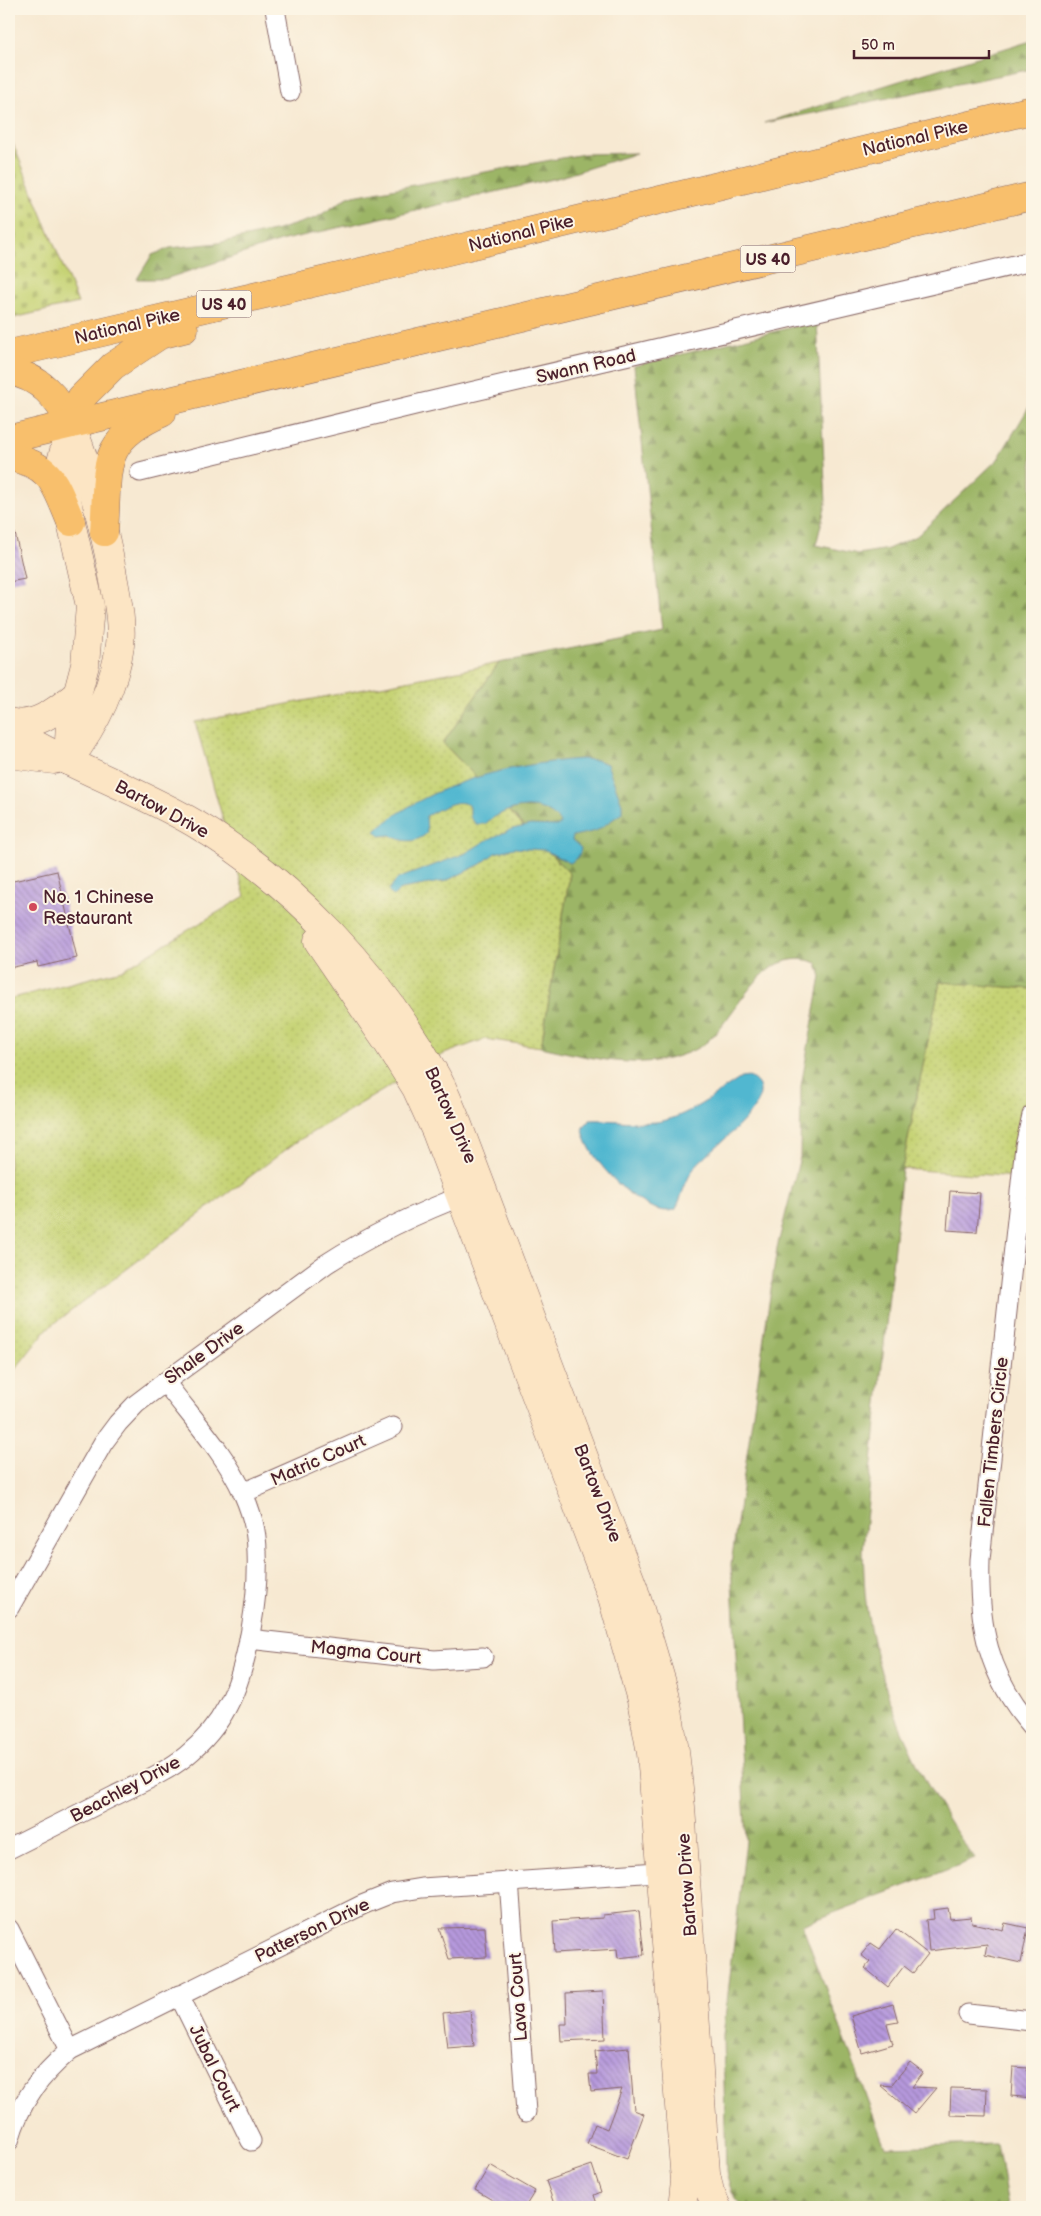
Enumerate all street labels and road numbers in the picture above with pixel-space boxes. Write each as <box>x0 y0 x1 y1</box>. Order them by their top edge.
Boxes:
street label: National Pike <box>860 116 970 161</box>
street label: National Pike <box>466 210 576 257</box>
road number: US 40 <box>740 245 796 272</box>
road number: US 40 <box>196 290 252 318</box>
street label: National Pike <box>72 304 182 349</box>
street label: Swann Road <box>534 345 638 388</box>
street label: Bartow Drive <box>111 776 213 843</box>
street label: Bartow Drive <box>420 1064 481 1167</box>
street label: Shale Drive <box>161 1317 248 1389</box>
street label: Fallen Timbers Circle <box>974 1356 1013 1528</box>
street label: Matric Court <box>268 1430 369 1491</box>
street label: Bartow Drive <box>569 1441 626 1546</box>
street label: Magma Court <box>310 1636 423 1669</box>
street label: Beachley Drive <box>67 1752 184 1827</box>
street label: Bartow Drive <box>673 1832 702 1937</box>
street label: Patterson Drive <box>251 1893 373 1967</box>
street label: Lava Court <box>505 1952 532 2042</box>
street label: Jubal Court <box>185 2022 245 2115</box>

